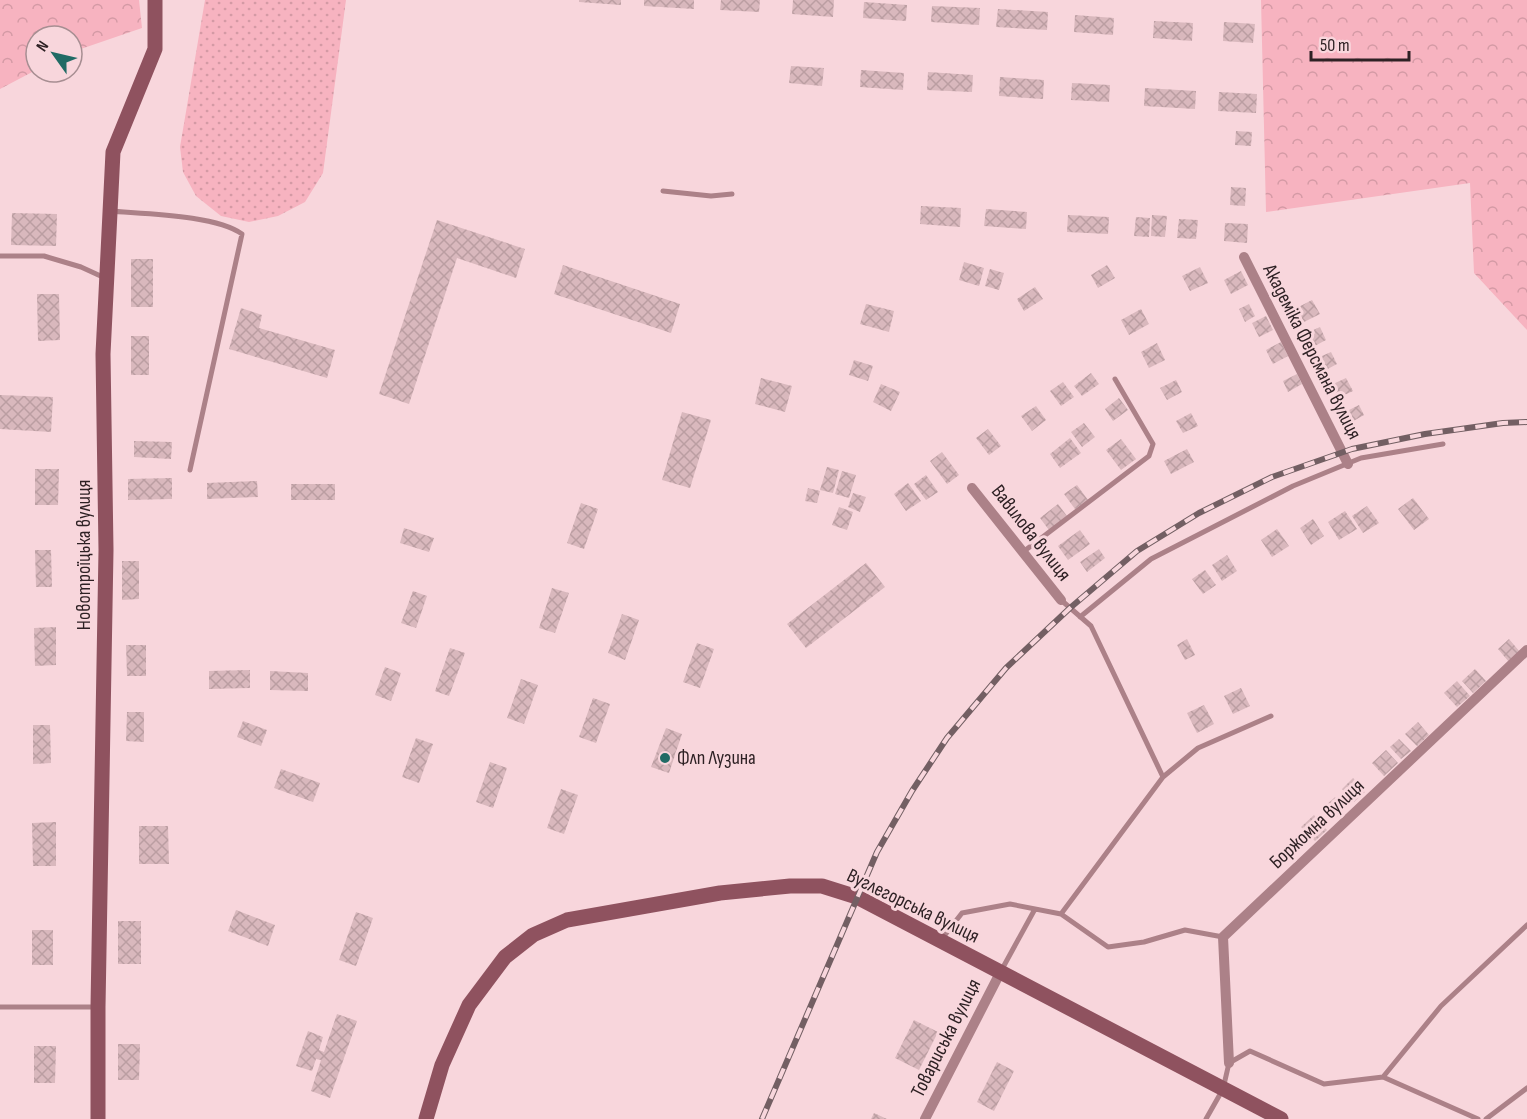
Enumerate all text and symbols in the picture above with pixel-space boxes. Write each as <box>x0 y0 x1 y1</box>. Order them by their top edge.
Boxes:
north arrow <box>24 24 84 84</box>
scale bar <box>1311 24 1408 62</box>
text: 50 m <box>1320 35 1350 56</box>
text: N <box>33 38 53 55</box>
street label: Академіка Ферсмана вулиця <box>1257 260 1367 444</box>
street label: Новотроїцька вулиця <box>72 480 96 630</box>
street label: Вавилова вулиця <box>986 480 1076 586</box>
place label: Флп Лузина <box>677 746 756 770</box>
marker: Флп Лузина <box>658 751 672 765</box>
street label: Боржомна вулиця <box>1265 774 1369 874</box>
street label: Вуглегорська вулиця <box>843 864 983 948</box>
street label: Товариська вулиця <box>906 975 986 1101</box>

